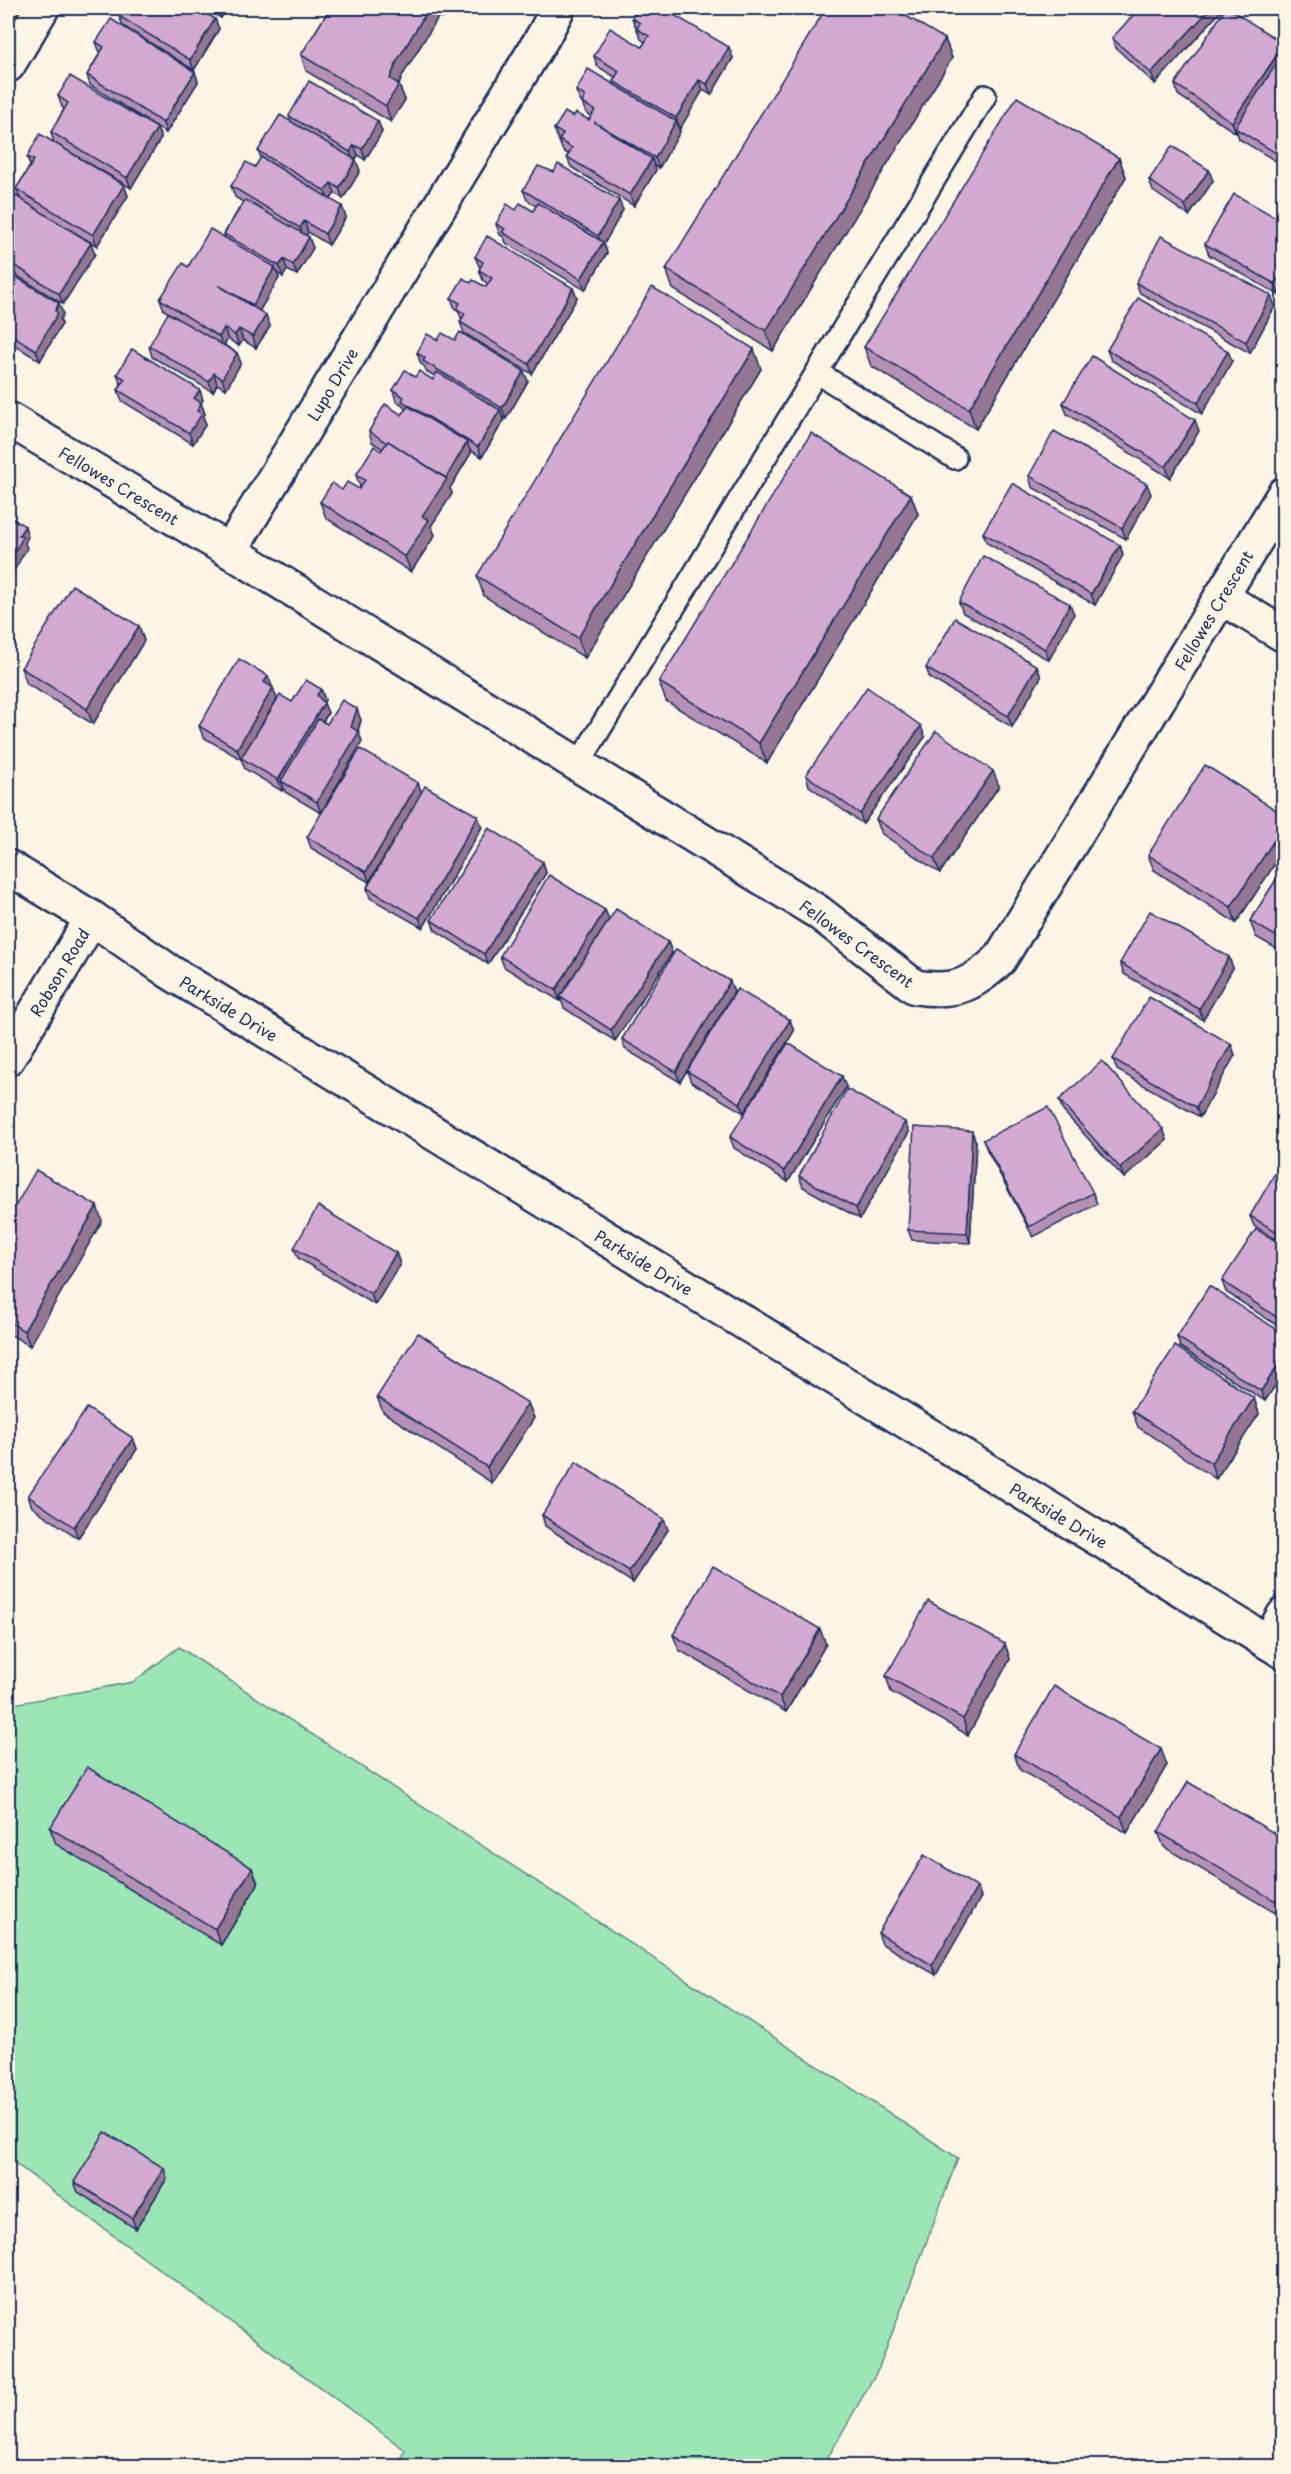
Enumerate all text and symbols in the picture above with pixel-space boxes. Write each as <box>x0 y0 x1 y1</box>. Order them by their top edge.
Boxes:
street label: Lupo Drive <box>301 343 363 425</box>
street label: Fellowes Crescent <box>54 440 184 531</box>
street label: Fellowes Crescent <box>1168 545 1259 675</box>
street label: Fellowes Crescent <box>795 893 920 993</box>
street label: Robson Road <box>23 923 95 1021</box>
street label: Parkside Drive <box>176 969 282 1047</box>
street label: Parkside Drive <box>591 1223 697 1301</box>
street label: Parkside Drive <box>1006 1476 1112 1554</box>

